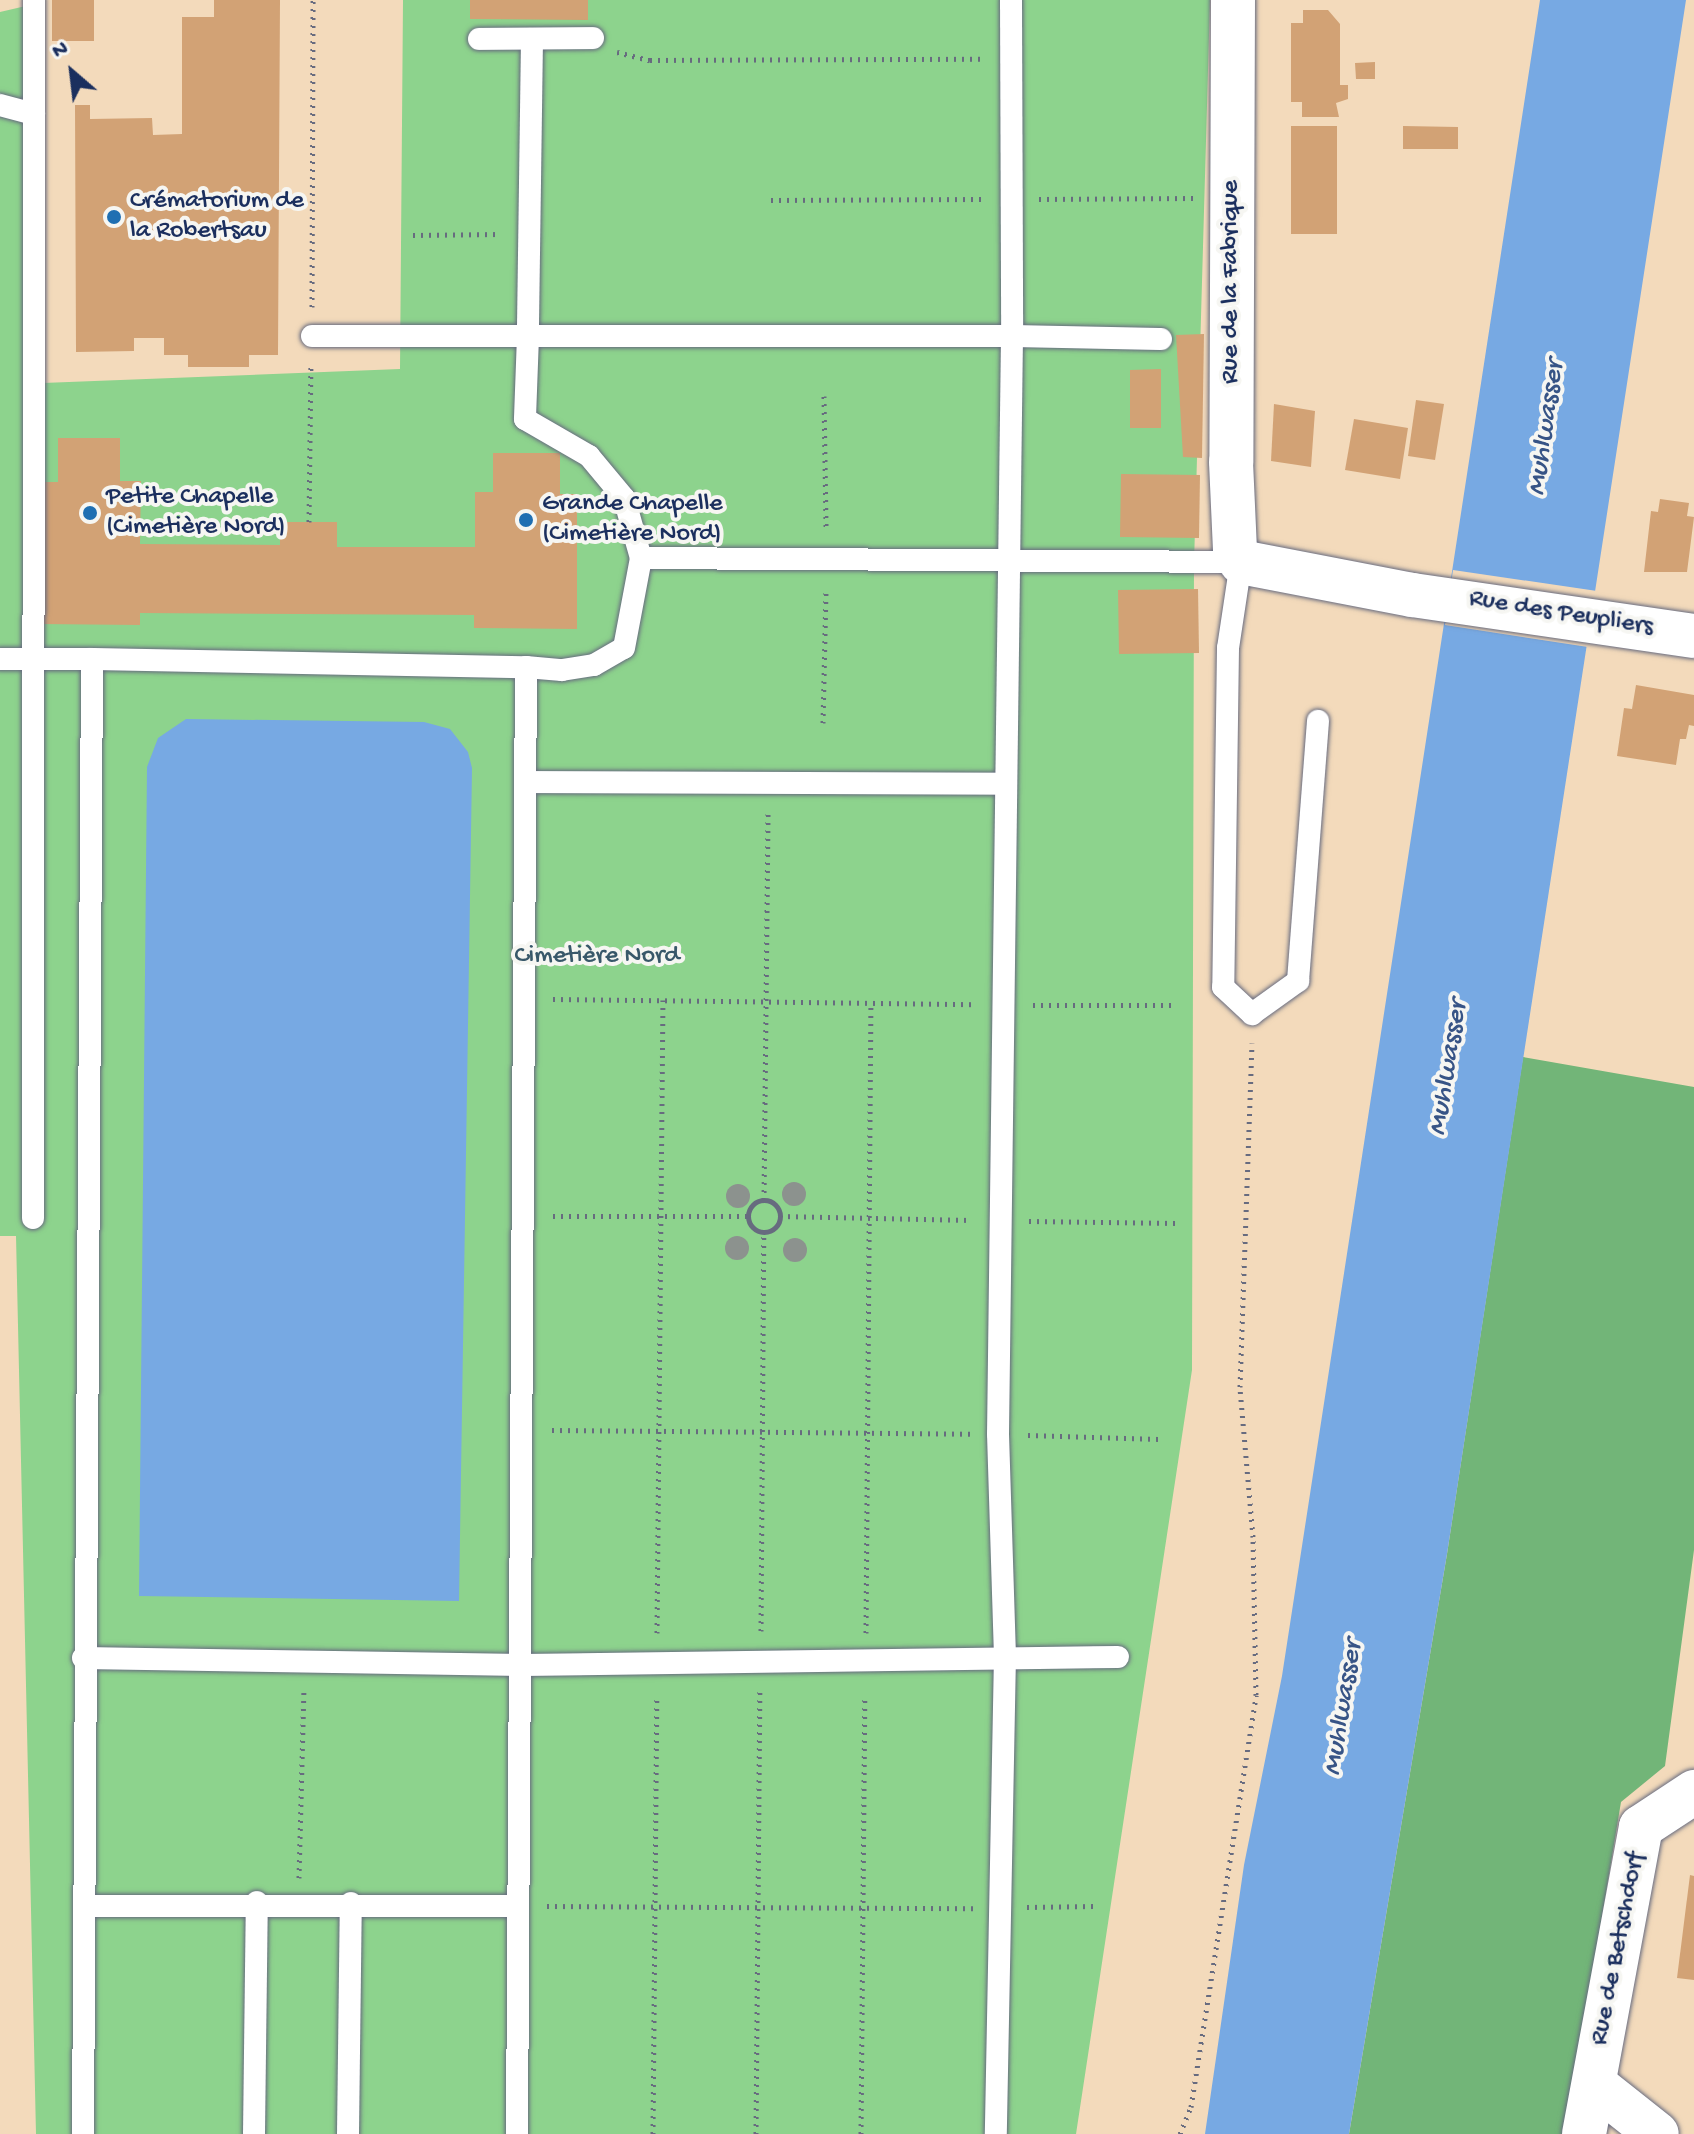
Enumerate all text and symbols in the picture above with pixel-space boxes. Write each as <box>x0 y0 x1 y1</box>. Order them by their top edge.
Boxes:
north arrow <box>32 32 112 112</box>
text: N <box>48 36 73 66</box>
street label: Rue de la Fabrique <box>1216 180 1248 384</box>
place label: Crématorium de la Robertsau <box>130 186 304 248</box>
marker: Crématorium de la Robertsau <box>105 208 123 226</box>
water label: Muhlwasser <box>1521 358 1573 498</box>
place label: Petite Chapelle (Cimetière Nord) <box>106 482 286 544</box>
place label: Grande Chapelle (Cimetière Nord) <box>542 489 723 550</box>
marker: Petite Chapelle (Cimetière Nord) <box>81 504 99 522</box>
marker: Grande Chapelle (Cimetière Nord) <box>517 511 535 529</box>
street label: Rue des Peupliers <box>1467 584 1655 644</box>
park label: Cimetière Nord <box>515 941 679 973</box>
water label: Muhlwasser <box>1422 998 1476 1138</box>
water label: Muhlwasser <box>1317 1638 1371 1778</box>
street label: Rue de Betschdorf <box>1585 1850 1653 2048</box>

